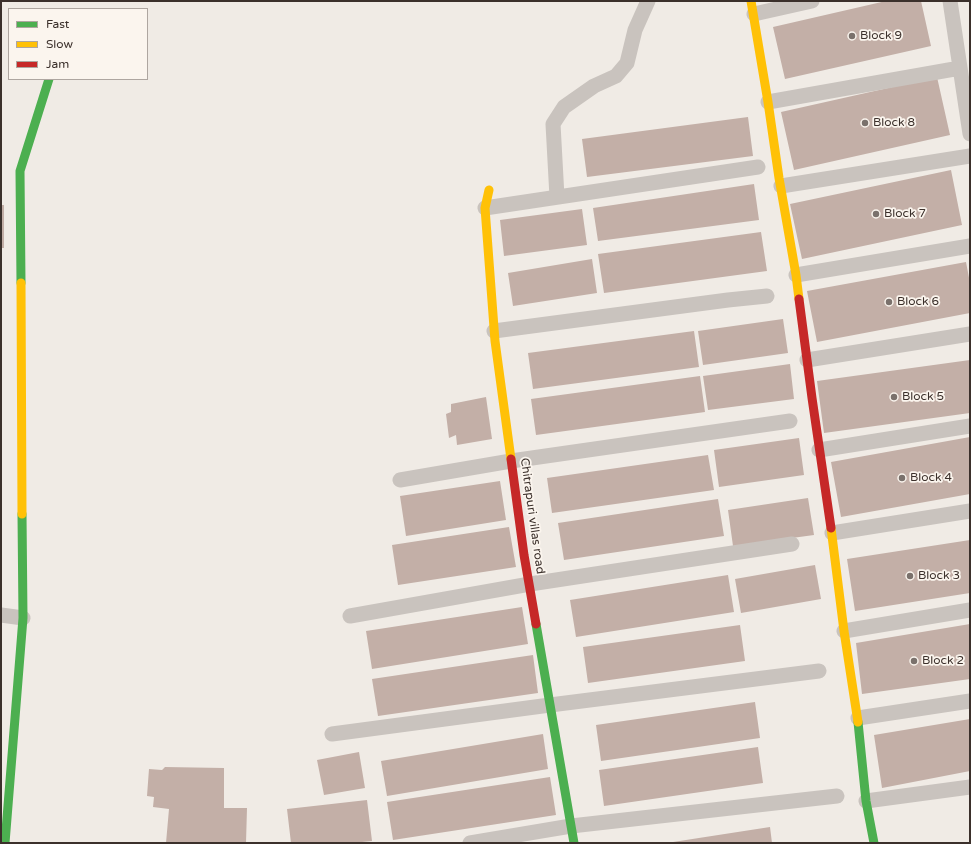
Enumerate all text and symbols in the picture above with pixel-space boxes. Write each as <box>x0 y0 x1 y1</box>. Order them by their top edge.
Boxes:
legend <box>8 8 148 80</box>
text: Fast <box>46 17 69 31</box>
place label: Block 9 <box>860 29 902 43</box>
marker: Block 9 <box>847 31 857 41</box>
text: Slow <box>46 37 73 51</box>
text: Jam <box>46 57 69 71</box>
place label: Block 8 <box>873 116 915 130</box>
marker: Block 8 <box>860 118 870 128</box>
place label: Block 7 <box>884 207 926 221</box>
marker: Block 7 <box>871 209 881 219</box>
place label: Block 6 <box>897 295 939 309</box>
marker: Block 6 <box>884 297 894 307</box>
place label: Block 5 <box>902 390 944 404</box>
marker: Block 5 <box>889 392 899 402</box>
street label: Chitrapuri villas road <box>517 457 547 575</box>
place label: Block 4 <box>910 471 952 485</box>
marker: Block 4 <box>897 473 907 483</box>
place label: Block 3 <box>918 569 960 583</box>
marker: Block 3 <box>905 571 915 581</box>
place label: Block 2 <box>922 654 964 668</box>
marker: Block 2 <box>909 656 919 666</box>

